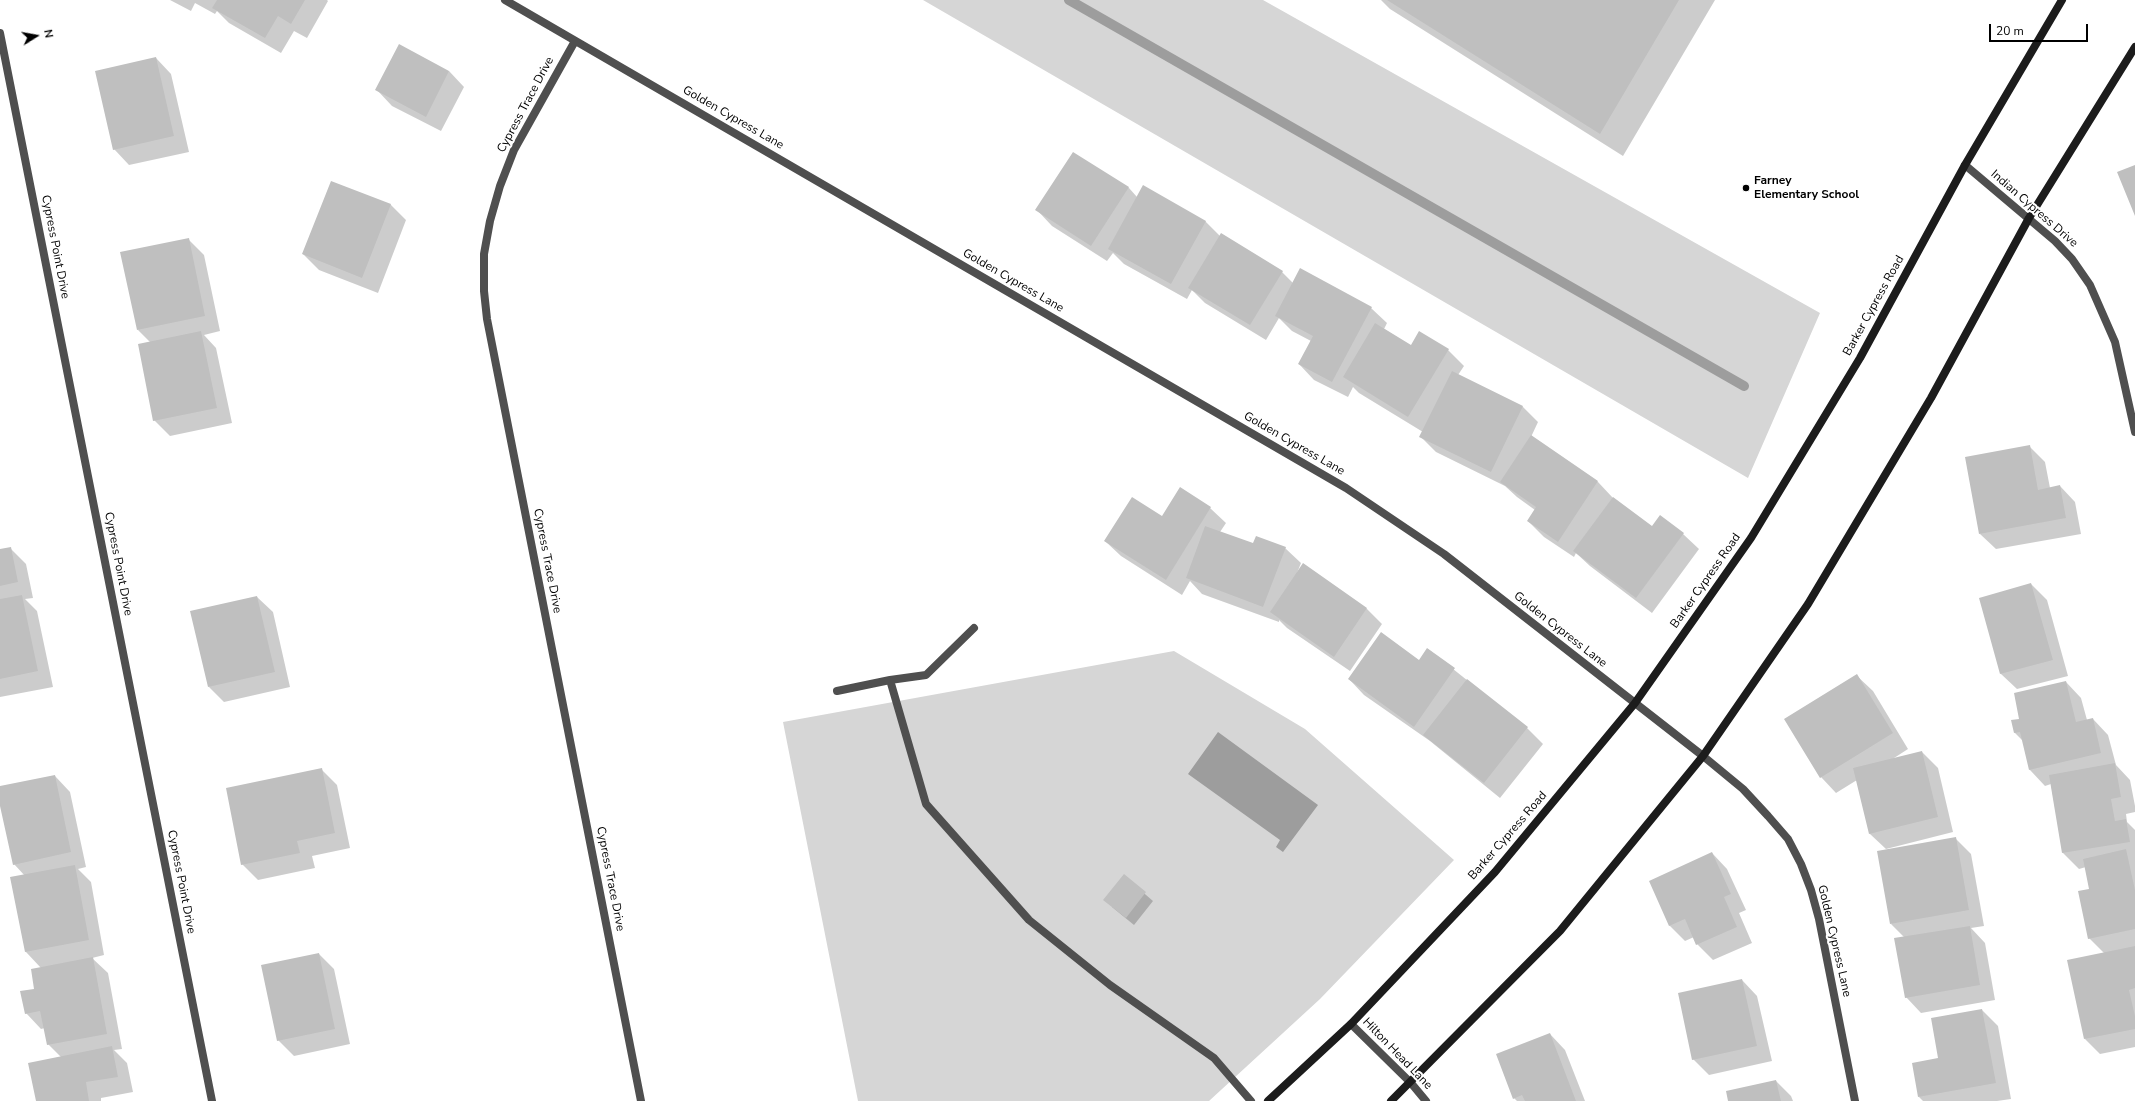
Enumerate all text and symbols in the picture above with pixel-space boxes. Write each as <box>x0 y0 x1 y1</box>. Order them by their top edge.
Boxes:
north arrow <box>16 16 56 56</box>
scale bar <box>1991 16 2090 42</box>
text: 20 m <box>1996 23 2024 39</box>
text: N <box>40 28 56 39</box>
street label: Cypress Trace Drive <box>495 55 557 155</box>
street label: Golden Cypress Lane <box>680 83 786 153</box>
street label: Indian Cypress Drive <box>1988 167 2080 251</box>
place label: Farney Elementary School <box>1754 174 1859 202</box>
marker: Farney Elementary School <box>1741 183 1751 193</box>
street label: Cypress Point Drive <box>38 194 72 300</box>
street label: Golden Cypress Lane <box>960 246 1066 316</box>
street label: Barker Cypress Road <box>1840 253 1908 359</box>
street label: Golden Cypress Lane <box>1241 409 1347 479</box>
street label: Cypress Trace Drive <box>530 507 564 615</box>
street label: Cypress Point Drive <box>101 511 135 617</box>
street label: Barker Cypress Road <box>1668 531 1744 631</box>
street label: Golden Cypress Lane <box>1510 589 1610 671</box>
street label: Barker Cypress Road <box>1466 789 1550 883</box>
street label: Cypress Trace Drive <box>593 825 627 933</box>
street label: Cypress Point Drive <box>164 829 198 935</box>
street label: Golden Cypress Lane <box>1814 884 1854 998</box>
street label: Hilton Head Lane <box>1359 1015 1435 1093</box>

